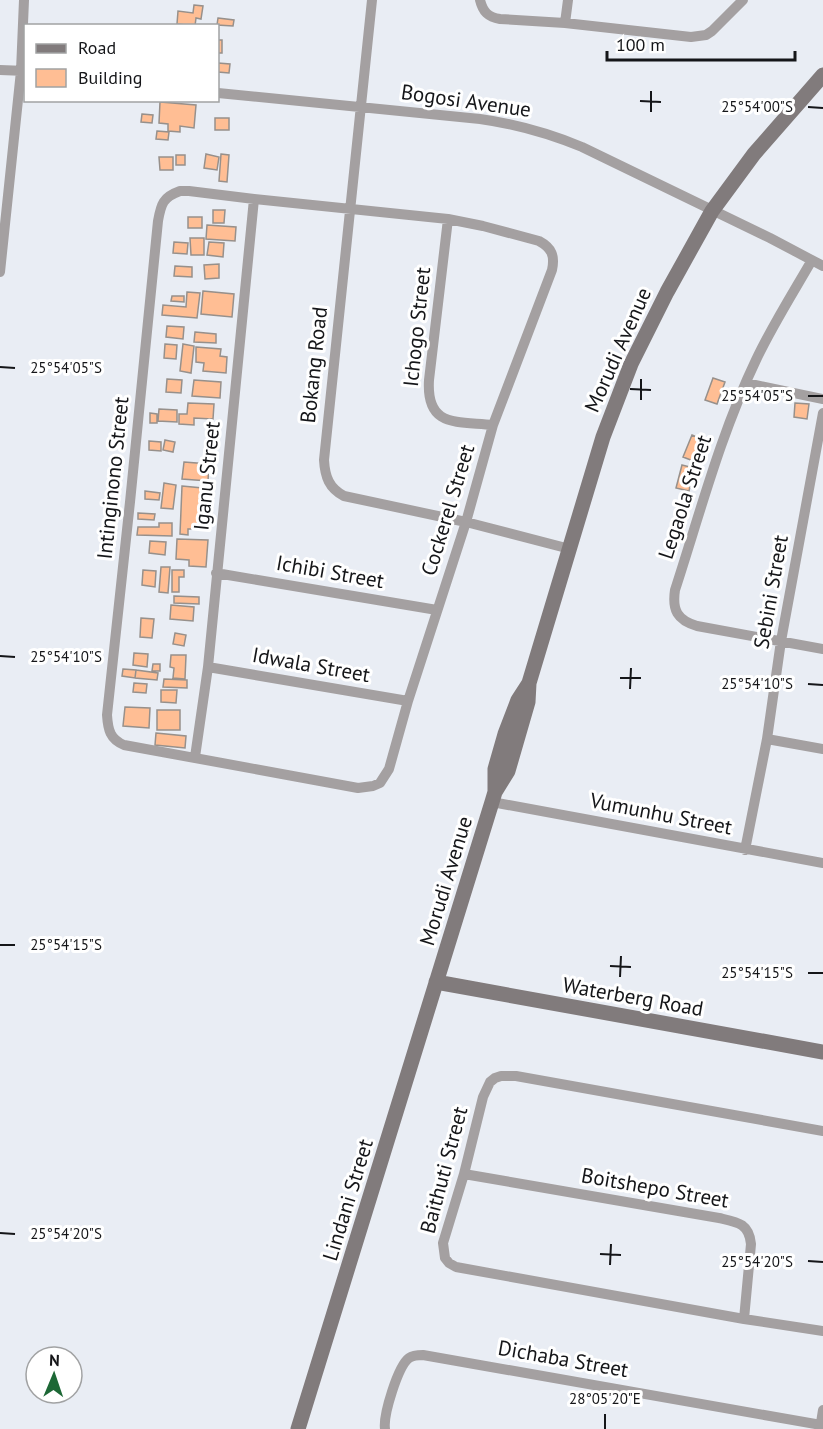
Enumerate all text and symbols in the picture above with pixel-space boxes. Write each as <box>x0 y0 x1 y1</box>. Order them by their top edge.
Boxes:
legend <box>24 24 219 102</box>
scale bar <box>607 24 794 62</box>
text: 100 m <box>616 33 665 56</box>
text: Road <box>78 36 116 59</box>
text: Building <box>78 66 142 89</box>
street label: Bogosi Avenue <box>399 78 533 123</box>
text: 25°54'00"S <box>721 97 793 116</box>
street label: Ichogo Street <box>397 266 436 388</box>
street label: Morudi Avenue <box>578 283 657 416</box>
street label: Bokang Road <box>294 305 333 424</box>
text: 25°54'05"S <box>30 358 102 377</box>
text: 25°54'05"S <box>721 386 793 405</box>
street label: Intinginono Street <box>91 395 134 561</box>
street label: Iganu Street <box>187 420 226 532</box>
street label: Legaola Street <box>652 431 717 562</box>
street label: Cockerel Street <box>415 441 480 579</box>
street label: Sebini Street <box>747 533 794 651</box>
street label: Ichibi Street <box>274 549 386 594</box>
street label: Idwala Street <box>250 641 372 688</box>
text: 25°54'10"S <box>30 647 102 666</box>
text: 25°54'10"S <box>721 674 793 693</box>
street label: Vumunhu Street <box>587 786 734 841</box>
street label: Morudi Avenue <box>413 813 478 949</box>
text: 25°54'15"S <box>30 935 102 954</box>
text: 25°54'15"S <box>721 963 793 982</box>
street label: Waterberg Road <box>561 971 705 1022</box>
street label: Baithuti Street <box>414 1103 473 1236</box>
street label: Lindani Street <box>316 1136 379 1264</box>
street label: Boitshepo Street <box>579 1161 731 1214</box>
text: 25°54'20"S <box>30 1224 102 1243</box>
text: 25°54'20"S <box>721 1252 793 1271</box>
street label: Dichaba Street <box>496 1334 630 1383</box>
north arrow <box>24 1345 84 1405</box>
text: N <box>49 1350 60 1370</box>
text: 28°05'20"E <box>569 1389 641 1408</box>

